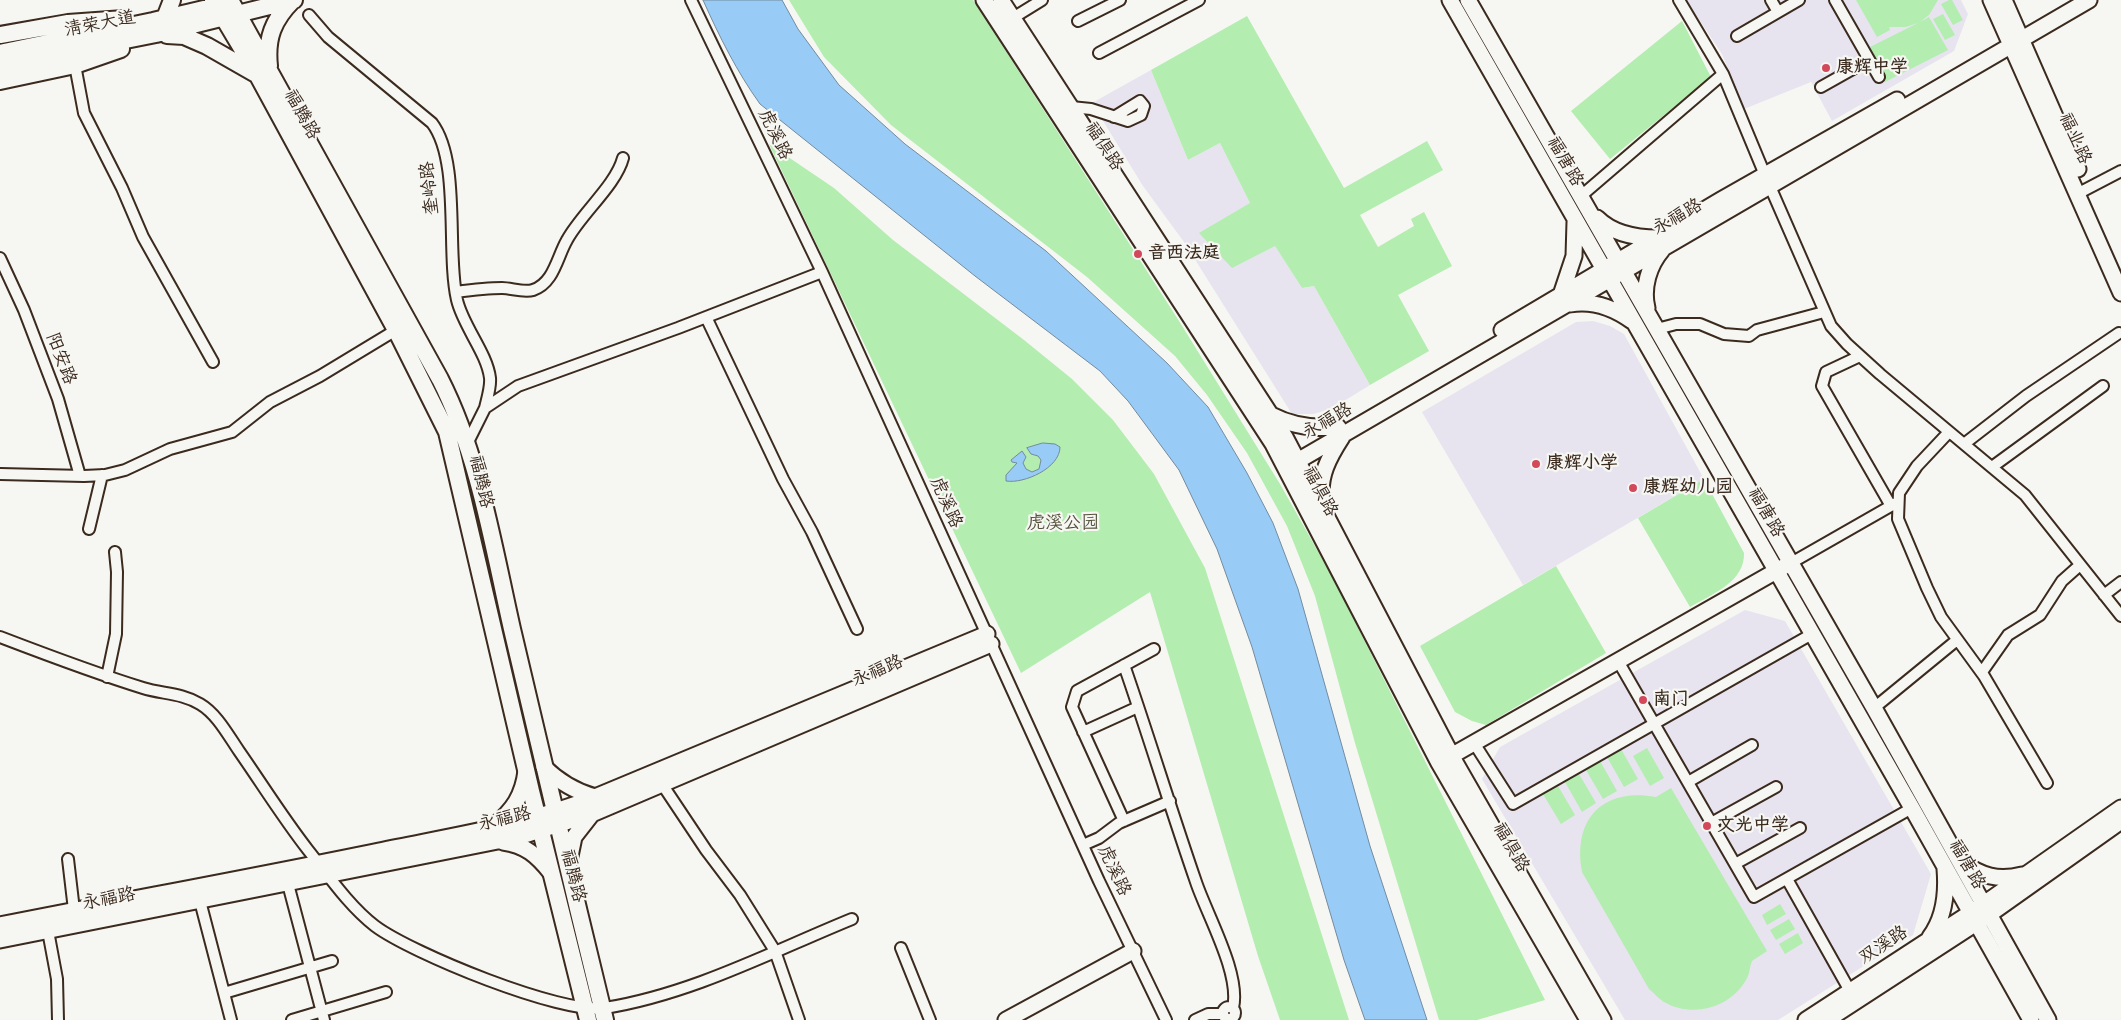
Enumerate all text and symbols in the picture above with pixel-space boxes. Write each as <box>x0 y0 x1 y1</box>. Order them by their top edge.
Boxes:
street label: 清荣大道 <box>63 8 137 42</box>
place label: 康辉中学 <box>1836 57 1908 79</box>
marker: 康辉中学 <box>1820 62 1832 74</box>
street label: 福腾路 <box>278 86 324 144</box>
street label: 虎溪路 <box>752 106 796 164</box>
street label: 福业路 <box>2053 110 2095 168</box>
street label: 福俱路 <box>1079 118 1127 176</box>
street label: 福唐路 <box>1541 133 1587 191</box>
street label: 奎岭路 <box>417 160 445 216</box>
street label: 永福路 <box>1649 195 1707 241</box>
place label: 音西法庭 <box>1148 243 1220 265</box>
marker: 音西法庭 <box>1132 248 1144 260</box>
street label: 阳安路 <box>40 330 80 388</box>
street label: 永福路 <box>1299 399 1357 445</box>
street label: 福腾路 <box>463 453 497 511</box>
place label: 康辉小学 <box>1546 453 1618 475</box>
marker: 康辉小学 <box>1530 458 1542 470</box>
street label: 福俱路 <box>1297 463 1341 521</box>
street label: 虎溪路 <box>924 474 966 532</box>
place label: 康辉幼儿园 <box>1643 477 1733 499</box>
marker: 康辉幼儿园 <box>1627 482 1639 494</box>
street label: 福唐路 <box>1742 484 1788 542</box>
park label: 虎溪公园 <box>1027 513 1099 535</box>
street label: 永福路 <box>849 652 907 692</box>
place label: 南门 <box>1653 689 1689 711</box>
marker: 南门 <box>1637 694 1649 706</box>
street label: 永福路 <box>476 803 534 837</box>
place label: 文光中学 <box>1717 815 1789 837</box>
street label: 福俱路 <box>1487 819 1533 877</box>
marker: 文光中学 <box>1701 820 1713 832</box>
street label: 福唐路 <box>1943 836 1989 894</box>
street label: 虎溪路 <box>1092 842 1134 900</box>
street label: 福腾路 <box>555 847 589 905</box>
street label: 永福路 <box>80 884 138 916</box>
street label: 双溪路 <box>1855 922 1913 970</box>

